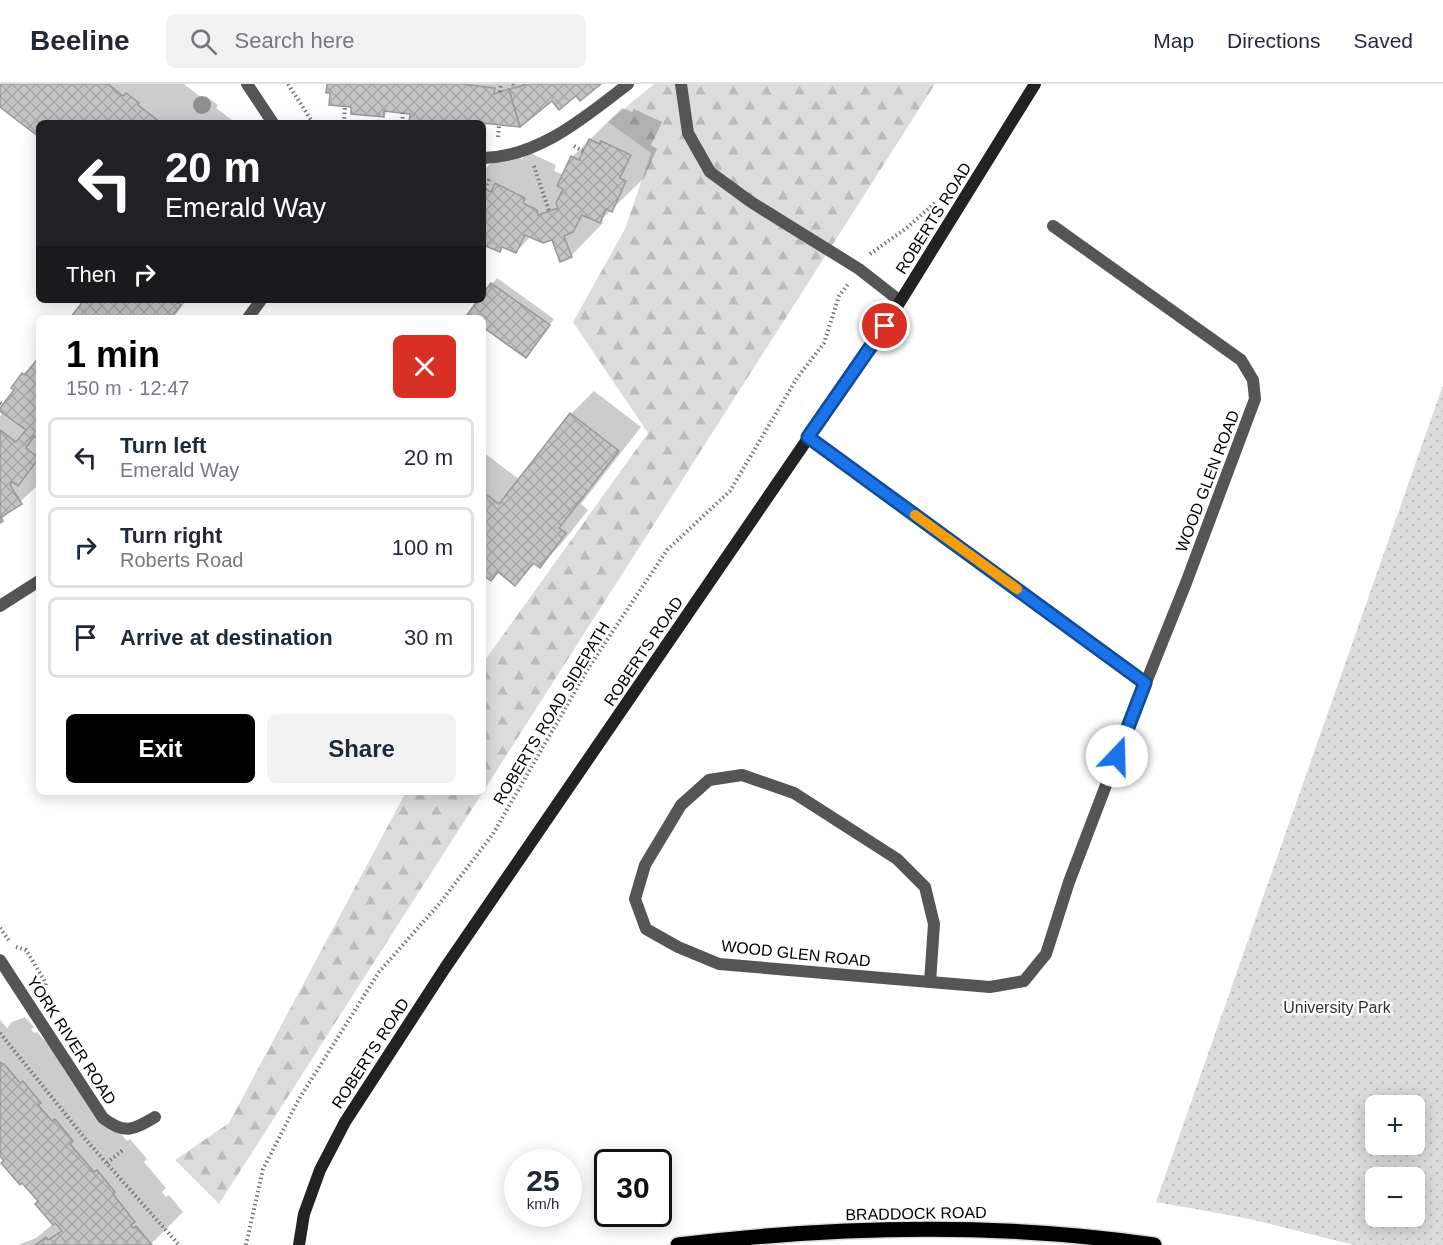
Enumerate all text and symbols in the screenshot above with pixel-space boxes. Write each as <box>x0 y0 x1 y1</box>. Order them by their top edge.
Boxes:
search box <box>166 14 586 68</box>
text: Beeline <box>30 25 130 56</box>
icon: search <box>187 25 220 58</box>
text: Search here <box>235 28 354 53</box>
text: Map <box>1153 29 1194 52</box>
text: Directions <box>1227 29 1320 52</box>
text: Saved <box>1353 29 1413 52</box>
icon: left <box>66 144 144 222</box>
text: 20 m <box>165 144 261 191</box>
street label: ROBERTS ROAD <box>892 160 974 277</box>
text: Emerald Way <box>165 193 326 223</box>
icon: right <box>128 258 161 291</box>
text: Then <box>66 262 116 287</box>
pin <box>859 300 910 351</box>
icon: arrive <box>868 309 901 342</box>
text: 1 min <box>66 334 160 375</box>
button: close <box>393 335 456 398</box>
text: 150 m · 12:47 <box>66 377 189 399</box>
street label: WOOD GLEN ROAD <box>1173 408 1242 554</box>
text: Turn left <box>120 433 206 458</box>
icon: left <box>69 441 102 474</box>
text: 20 m <box>404 445 453 470</box>
text: Emerald Way <box>120 459 239 481</box>
text: Turn right <box>120 523 222 548</box>
icon: right <box>69 531 102 564</box>
text: 100 m <box>392 535 453 560</box>
text: Roberts Road <box>120 549 243 571</box>
street label: ROBERTS ROAD <box>601 594 686 709</box>
street label: ROBERTS ROAD SIDEPATH <box>490 619 613 808</box>
icon: arrive <box>69 621 102 654</box>
text: Arrive at destination <box>120 625 333 650</box>
text: 30 m <box>404 625 453 650</box>
button: Exit <box>66 714 255 783</box>
button: Share <box>267 714 456 783</box>
position arrow <box>1085 724 1149 788</box>
street label: WOOD GLEN ROAD <box>720 937 872 970</box>
street label: YORK RIVER ROAD <box>24 973 119 1108</box>
street label: ROBERTS ROAD <box>329 995 412 1111</box>
park label: University Park <box>1283 999 1392 1016</box>
map controls <box>1365 1095 1425 1227</box>
button: + <box>1365 1095 1425 1155</box>
speed limit sign: 30 <box>594 1149 672 1227</box>
text: 25 <box>526 1164 560 1197</box>
button: − <box>1365 1167 1425 1227</box>
text: km/h <box>527 1195 559 1212</box>
street label: BRADDOCK ROAD <box>845 1204 987 1223</box>

